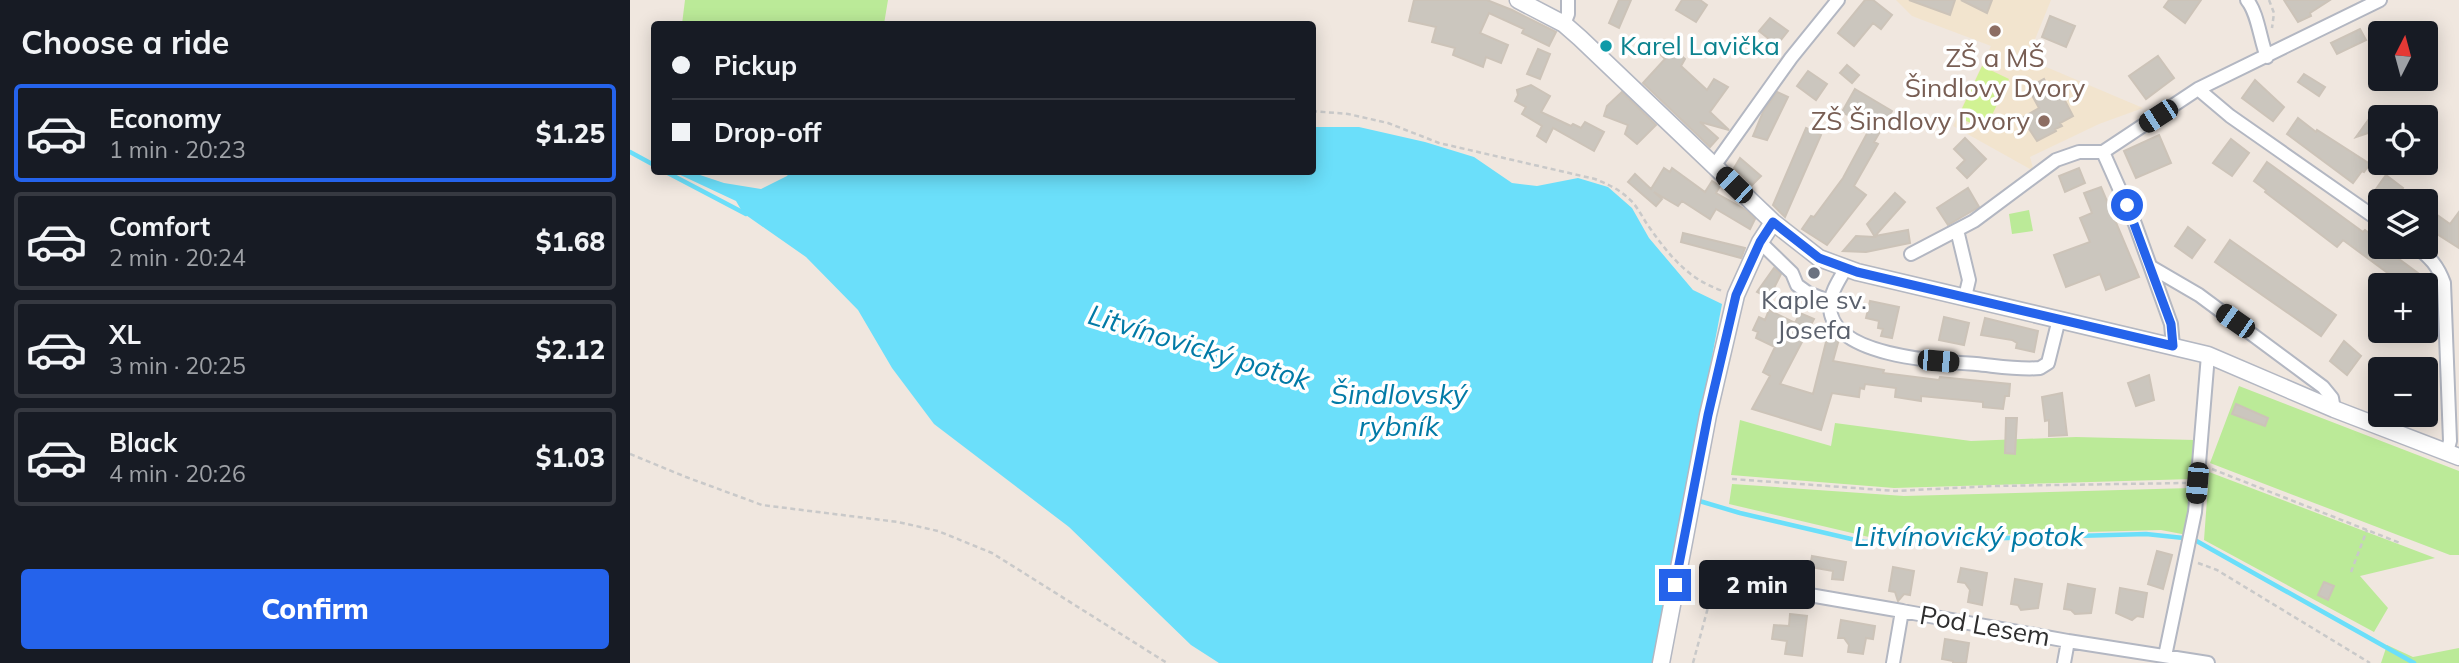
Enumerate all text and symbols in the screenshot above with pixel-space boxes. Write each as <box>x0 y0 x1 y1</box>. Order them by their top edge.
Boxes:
north arrow <box>2368 21 2438 91</box>
map controls <box>2368 21 2438 427</box>
text: Choose a ride <box>21 22 229 62</box>
marker: ZŠ a MŠ Šindlovy Dvory <box>1987 23 2003 39</box>
place label: Karel Lavička <box>1620 29 1780 62</box>
marker: Karel Lavička <box>1598 38 1614 54</box>
place label: ZŠ a MŠ Šindlovy Dvory <box>1905 41 2086 104</box>
text: Pickup <box>714 49 797 82</box>
car <box>2135 96 2182 136</box>
icon: car <box>25 102 88 165</box>
text: Economy <box>109 102 221 135</box>
place label: ZŠ Šindlovy Dvory <box>1811 104 2030 137</box>
button: locate <box>2368 105 2438 175</box>
marker: ZŠ Šindlovy Dvory <box>2036 113 2052 129</box>
text: Drop-off <box>714 116 821 149</box>
text: $1.25 <box>536 117 605 150</box>
text: 1 min · 20:23 <box>109 135 246 164</box>
car <box>1712 163 1757 207</box>
route start <box>2111 189 2143 221</box>
button: layers <box>2368 189 2438 259</box>
icon: car <box>25 210 88 273</box>
text: Comfort <box>109 210 210 243</box>
text: $1.68 <box>536 225 605 258</box>
text: 2 min · 20:24 <box>109 243 246 272</box>
marker: Kaple sv. Josefa <box>1806 265 1822 281</box>
button: + <box>2368 273 2438 343</box>
place label: Kaple sv. Josefa <box>1761 283 1867 346</box>
water label: Litvínovický potok <box>1084 296 1316 397</box>
car <box>2212 300 2259 342</box>
icon: car <box>25 318 88 381</box>
text: XL <box>109 318 141 351</box>
text: $2.12 <box>536 333 605 366</box>
car <box>1917 349 1960 373</box>
text: 3 min · 20:25 <box>109 351 246 380</box>
button: − <box>2368 357 2438 427</box>
water label: Šindlovský rybník <box>1330 376 1469 443</box>
icon: car <box>25 426 88 489</box>
text: Black <box>109 426 177 459</box>
text: $1.03 <box>536 441 605 474</box>
text: 4 min · 20:26 <box>109 459 246 488</box>
car <box>2185 461 2210 505</box>
water label: Litvínovický potok <box>1854 518 2086 553</box>
callout: 2 min <box>1700 560 1815 610</box>
button: Confirm <box>21 569 609 649</box>
route end <box>1659 569 1691 601</box>
text: 2 min <box>1726 570 1788 599</box>
street label: Pod Lesem <box>1917 598 2053 653</box>

